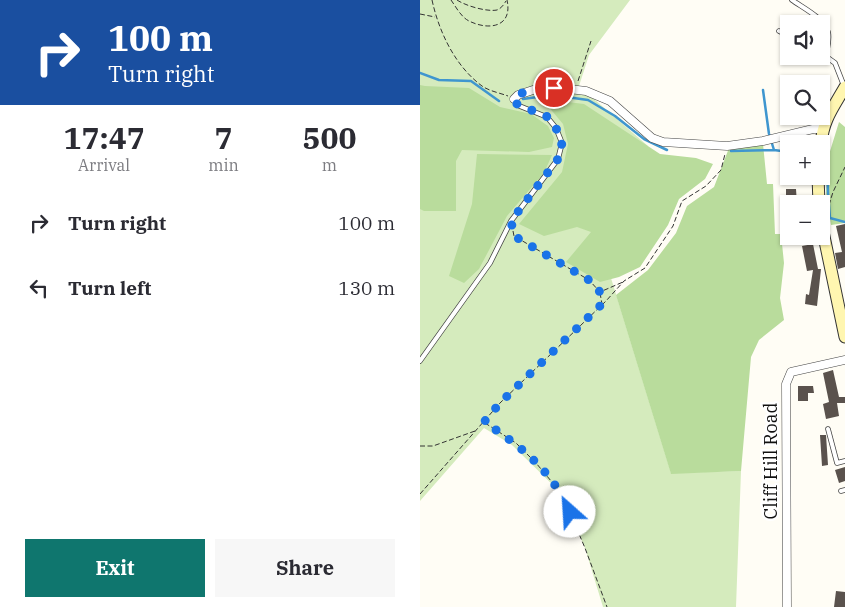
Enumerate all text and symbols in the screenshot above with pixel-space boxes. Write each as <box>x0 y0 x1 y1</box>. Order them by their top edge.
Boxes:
text: 100 m <box>108 15 213 61</box>
map controls <box>780 15 830 245</box>
button: sound <box>780 15 830 65</box>
icon: right <box>25 20 90 85</box>
text: Turn right <box>108 59 215 88</box>
pin <box>533 67 575 109</box>
icon: arrive <box>540 74 568 102</box>
button: search <box>780 75 830 125</box>
text: 17:47 <box>64 118 145 157</box>
text: 7 <box>215 118 233 157</box>
text: 500 <box>302 118 356 157</box>
button: + <box>780 135 830 185</box>
text: Arrival <box>78 155 130 175</box>
text: min <box>208 155 239 175</box>
text: m <box>322 155 337 175</box>
button: − <box>780 195 830 245</box>
icon: right <box>25 209 53 237</box>
text: Turn right <box>68 211 166 235</box>
text: 100 m <box>338 211 395 235</box>
icon: left <box>25 274 53 302</box>
text: Turn left <box>68 276 151 300</box>
text: 130 m <box>338 276 395 300</box>
street label: Cliff Hill Road <box>759 402 782 519</box>
position arrow <box>543 485 595 537</box>
button: Exit <box>25 539 205 597</box>
button: Share <box>215 539 395 597</box>

